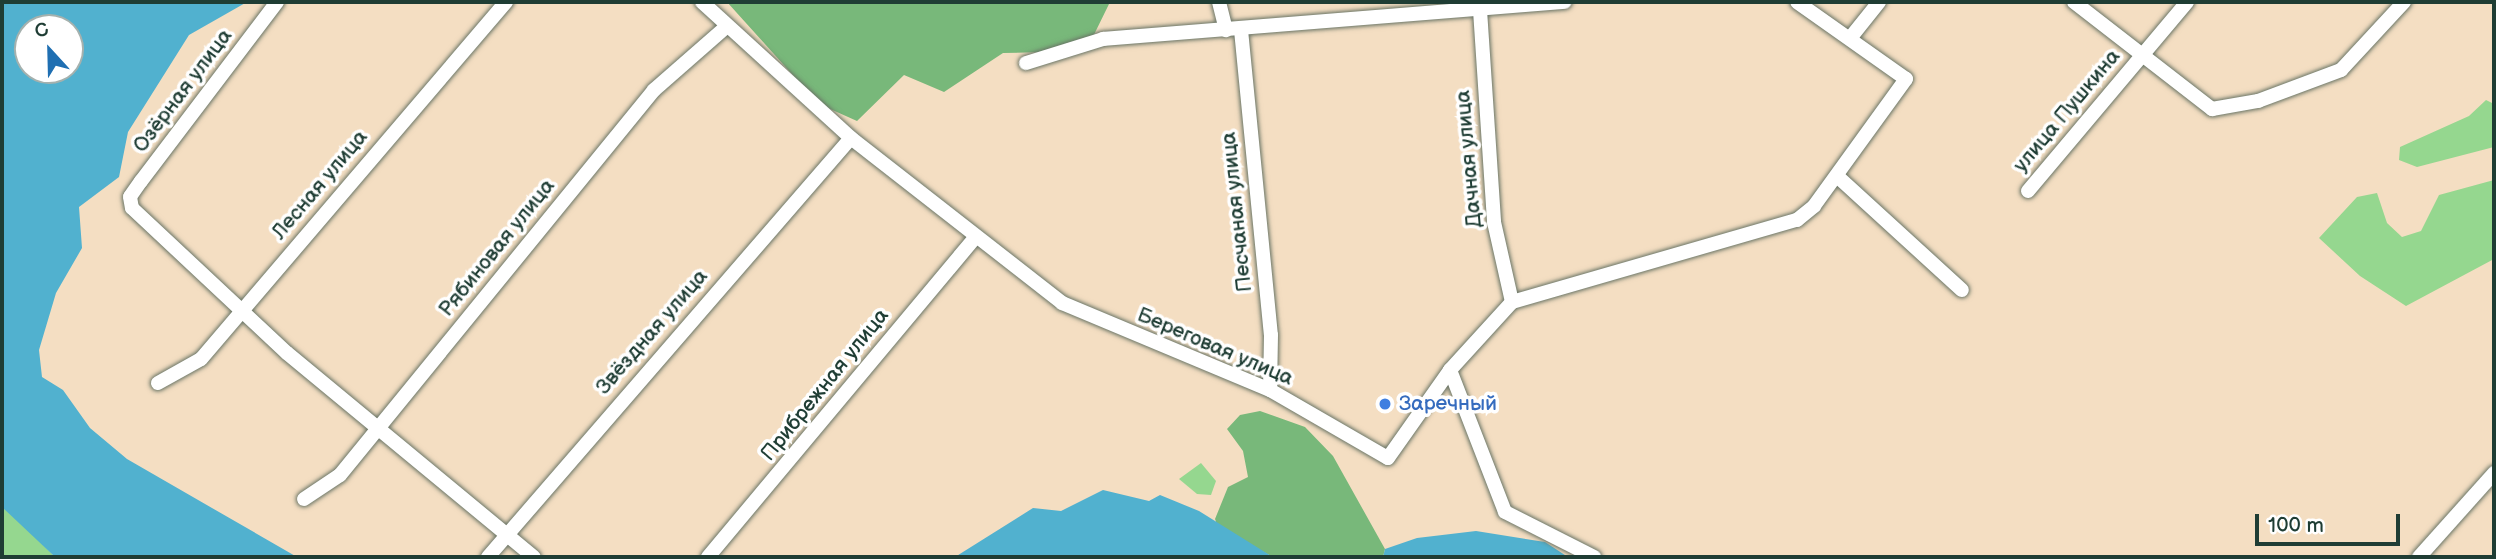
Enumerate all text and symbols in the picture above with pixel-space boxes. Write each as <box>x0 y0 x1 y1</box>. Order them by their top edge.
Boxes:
north arrow <box>14 14 84 84</box>
text: С <box>31 18 52 44</box>
street label: Озёрная улица <box>128 24 238 158</box>
street label: улица Пушкина <box>2008 44 2126 178</box>
street label: Дачная улица <box>1450 89 1488 229</box>
street label: Лесная улица <box>267 125 373 245</box>
street label: Песчаная улица <box>1216 131 1258 293</box>
street label: Рябиновая улица <box>434 174 560 322</box>
street label: Звёздная улица <box>591 264 713 400</box>
street label: Береговая улица <box>1133 303 1297 391</box>
street label: Прибрежная улица <box>756 304 894 466</box>
place label: Заречный <box>1399 391 1497 417</box>
marker: Заречный <box>1377 396 1393 412</box>
scale bar <box>2258 500 2403 544</box>
text: 100 m <box>2268 513 2324 538</box>

